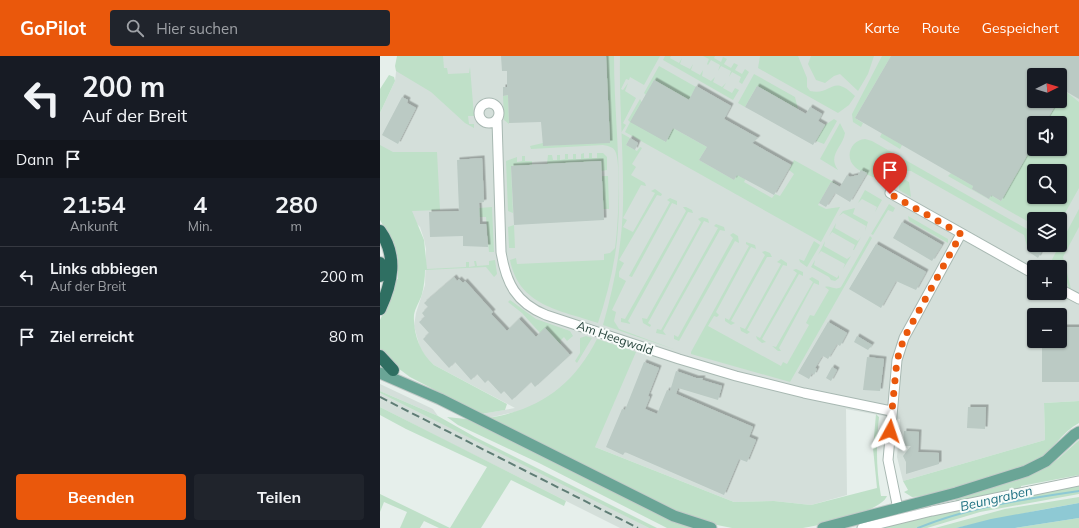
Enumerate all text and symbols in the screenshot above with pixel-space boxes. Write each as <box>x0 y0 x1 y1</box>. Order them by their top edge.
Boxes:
search box <box>110 10 390 46</box>
text: GoPilot <box>20 16 86 40</box>
icon: search <box>124 17 146 39</box>
text: Hier suchen <box>156 19 238 38</box>
text: Karte <box>865 19 900 37</box>
text: Route <box>922 19 960 37</box>
text: Gespeichert <box>982 19 1059 37</box>
north arrow <box>1027 68 1067 108</box>
map controls <box>1027 68 1067 348</box>
text: 200 m <box>82 69 165 104</box>
icon: left <box>16 72 68 124</box>
text: Auf der Breit <box>82 104 187 127</box>
button: sound <box>1027 116 1067 156</box>
icon: arrive <box>62 148 84 170</box>
text: Dann <box>16 150 54 169</box>
pin <box>873 153 907 194</box>
icon: arrive <box>879 159 901 181</box>
button: search <box>1027 164 1067 204</box>
text: 21:54 <box>62 189 126 219</box>
text: 4 <box>193 189 207 219</box>
text: 280 <box>275 189 318 219</box>
button: layers <box>1027 212 1067 252</box>
text: Ankunft <box>70 218 118 234</box>
text: Min. <box>188 218 213 234</box>
text: m <box>291 218 302 234</box>
text: Links abbiegen <box>50 259 158 278</box>
button: + <box>1027 260 1067 300</box>
icon: left <box>16 266 38 288</box>
text: 200 m <box>320 267 364 286</box>
text: Auf der Breit <box>50 278 126 294</box>
button: − <box>1027 308 1067 348</box>
street label: Am Heegwald <box>575 317 655 358</box>
icon: arrive <box>16 326 38 348</box>
text: Ziel erreicht <box>50 327 134 346</box>
text: 80 m <box>329 327 364 346</box>
position arrow <box>869 410 911 452</box>
button: Beenden <box>16 474 186 520</box>
button: Teilen <box>194 474 364 520</box>
water label: Beungraben <box>958 482 1034 514</box>

